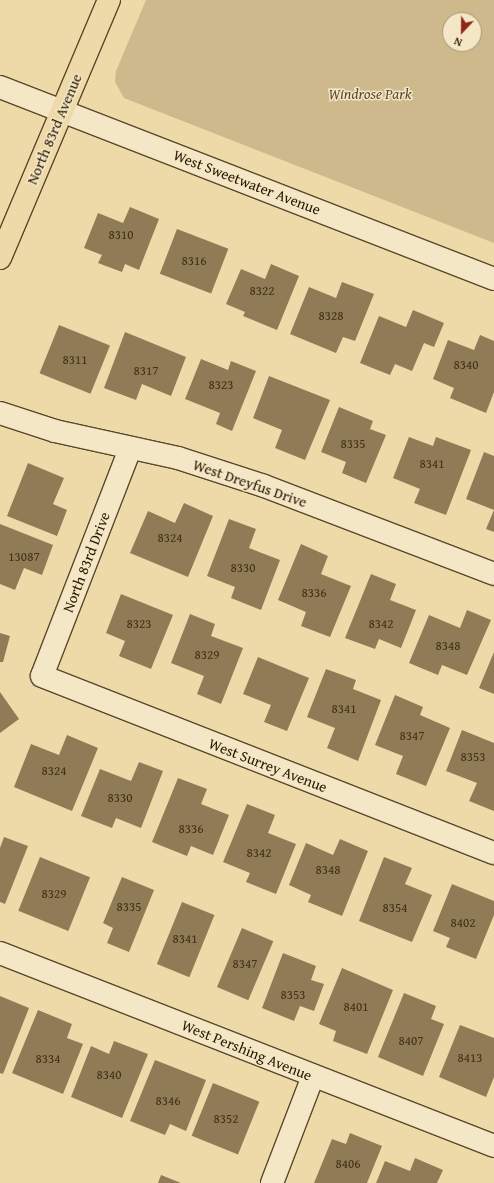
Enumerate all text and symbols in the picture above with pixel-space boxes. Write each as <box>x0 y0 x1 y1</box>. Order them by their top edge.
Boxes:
north arrow <box>442 12 482 52</box>
text: N <box>451 33 464 51</box>
street label: North 83rd Avenue <box>23 71 85 187</box>
park label: Windrose Park <box>328 85 412 103</box>
street label: West Sweetwater Avenue <box>171 146 323 218</box>
house number: 8310 <box>108 227 134 243</box>
house number: 8316 <box>181 253 207 269</box>
house number: 8322 <box>249 283 275 299</box>
house number: 8328 <box>318 308 344 324</box>
house number: 8311 <box>62 352 88 368</box>
house number: 8340 <box>453 357 479 373</box>
house number: 8317 <box>133 363 159 379</box>
house number: 8323 <box>208 377 234 393</box>
house number: 8335 <box>340 436 366 452</box>
street label: West Dreyfus Drive <box>191 455 309 511</box>
house number: 8341 <box>419 456 445 472</box>
street label: North 83rd Drive <box>59 509 113 615</box>
house number: 8324 <box>157 530 183 546</box>
house number: 13087 <box>8 549 40 565</box>
house number: 8330 <box>230 560 256 576</box>
house number: 8336 <box>301 585 327 601</box>
house number: 8323 <box>126 616 152 632</box>
house number: 8342 <box>368 616 394 632</box>
house number: 8348 <box>435 638 461 654</box>
house number: 8329 <box>194 647 220 663</box>
house number: 8341 <box>331 701 357 717</box>
house number: 8347 <box>399 728 425 744</box>
street label: West Surrey Avenue <box>206 734 330 796</box>
house number: 8353 <box>460 749 486 765</box>
house number: 8324 <box>41 763 67 779</box>
house number: 8330 <box>107 790 133 806</box>
house number: 8336 <box>178 821 204 837</box>
house number: 8342 <box>246 845 272 861</box>
house number: 8348 <box>315 862 341 878</box>
house number: 8329 <box>41 886 67 902</box>
house number: 8335 <box>116 899 142 915</box>
house number: 8354 <box>382 900 408 916</box>
house number: 8402 <box>450 915 476 931</box>
house number: 8341 <box>172 931 198 947</box>
house number: 8347 <box>232 956 258 972</box>
house number: 8353 <box>280 987 306 1003</box>
house number: 8401 <box>343 999 369 1015</box>
street label: West Pershing Avenue <box>179 1016 315 1084</box>
house number: 8407 <box>398 1033 424 1049</box>
house number: 8413 <box>457 1050 483 1066</box>
house number: 8334 <box>35 1051 61 1067</box>
house number: 8340 <box>96 1067 122 1083</box>
house number: 8346 <box>155 1093 181 1109</box>
house number: 8352 <box>213 1111 239 1127</box>
house number: 8406 <box>335 1156 361 1172</box>

